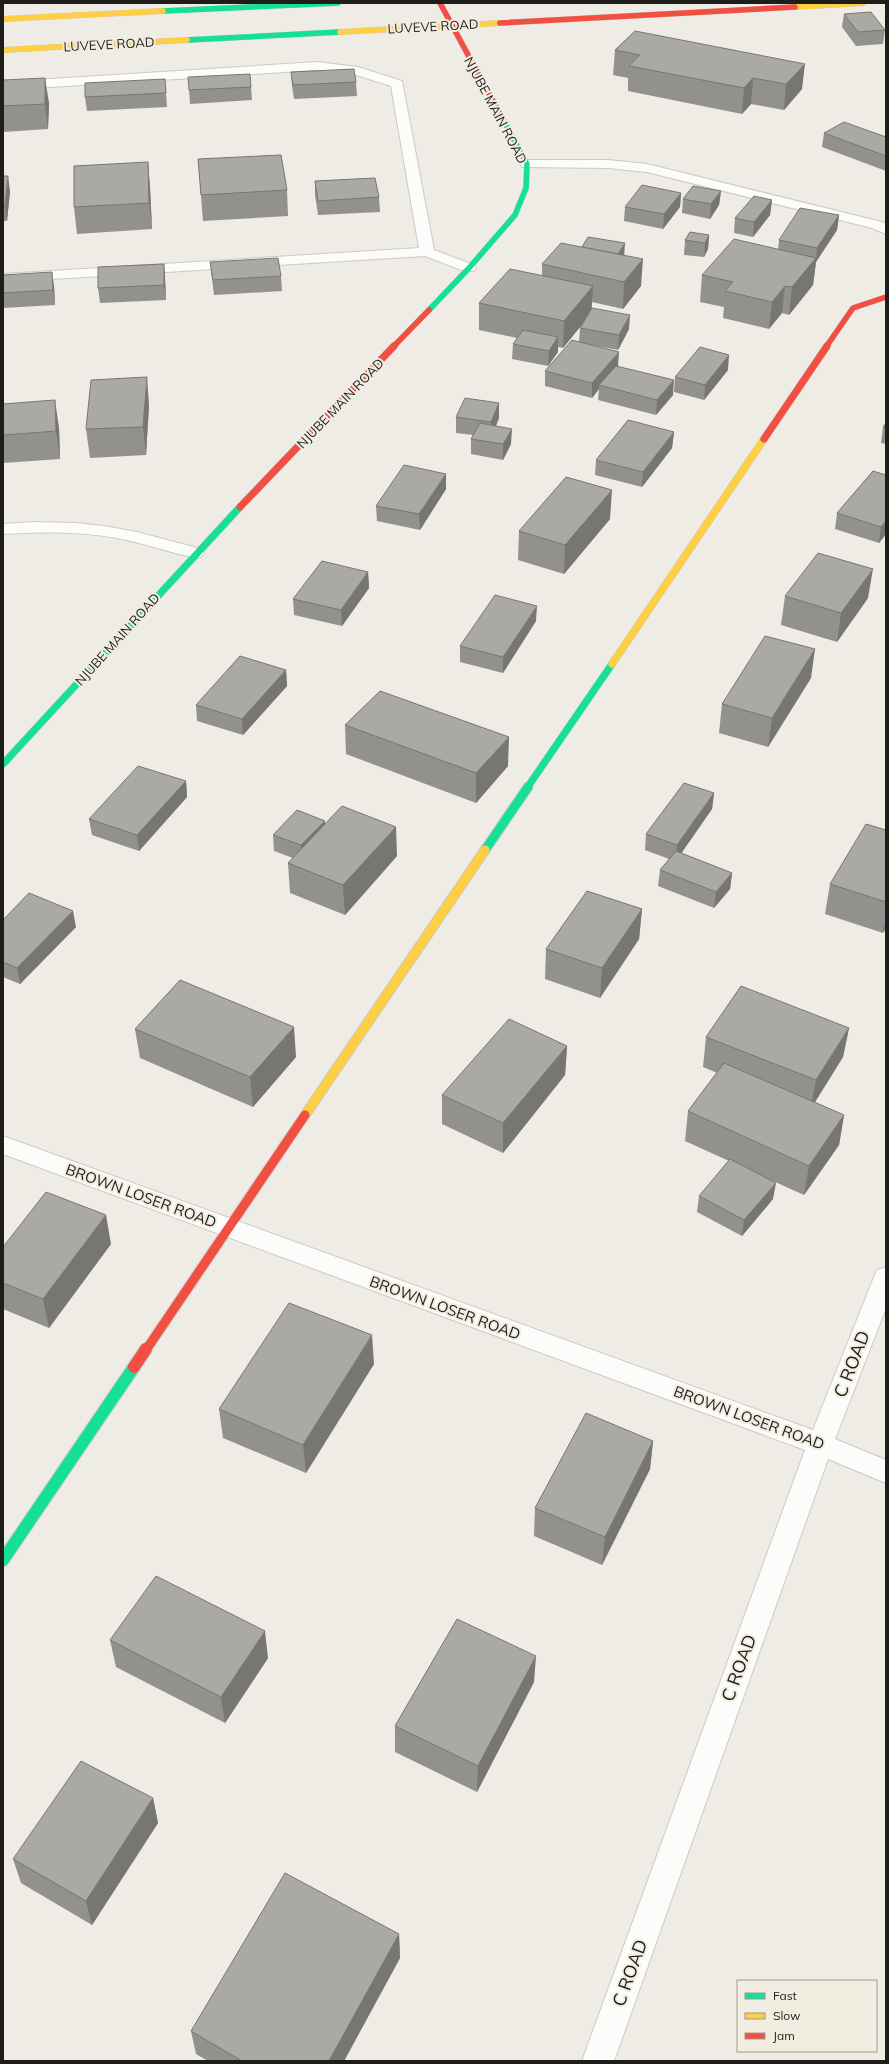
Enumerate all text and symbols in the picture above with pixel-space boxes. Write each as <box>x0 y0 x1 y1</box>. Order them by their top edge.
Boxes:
street label: LUVEVE ROAD <box>387 16 479 36</box>
street label: LUVEVE ROAD <box>63 34 155 54</box>
street label: NJUBE MAIN ROAD <box>461 54 531 166</box>
street label: NJUBE MAIN ROAD <box>293 355 387 451</box>
street label: NJUBE MAIN ROAD <box>71 590 163 688</box>
street label: BROWN LOSER ROAD <box>63 1159 219 1232</box>
street label: BROWN LOSER ROAD <box>367 1271 523 1344</box>
street label: C ROAD <box>828 1327 875 1400</box>
street label: BROWN LOSER ROAD <box>671 1381 827 1454</box>
street label: C ROAD <box>716 1631 761 1705</box>
street label: C ROAD <box>607 1936 652 2010</box>
legend <box>737 1980 877 2052</box>
text: Fast <box>773 1988 797 2003</box>
text: Slow <box>773 2008 801 2023</box>
text: Jam <box>773 2028 795 2043</box>

